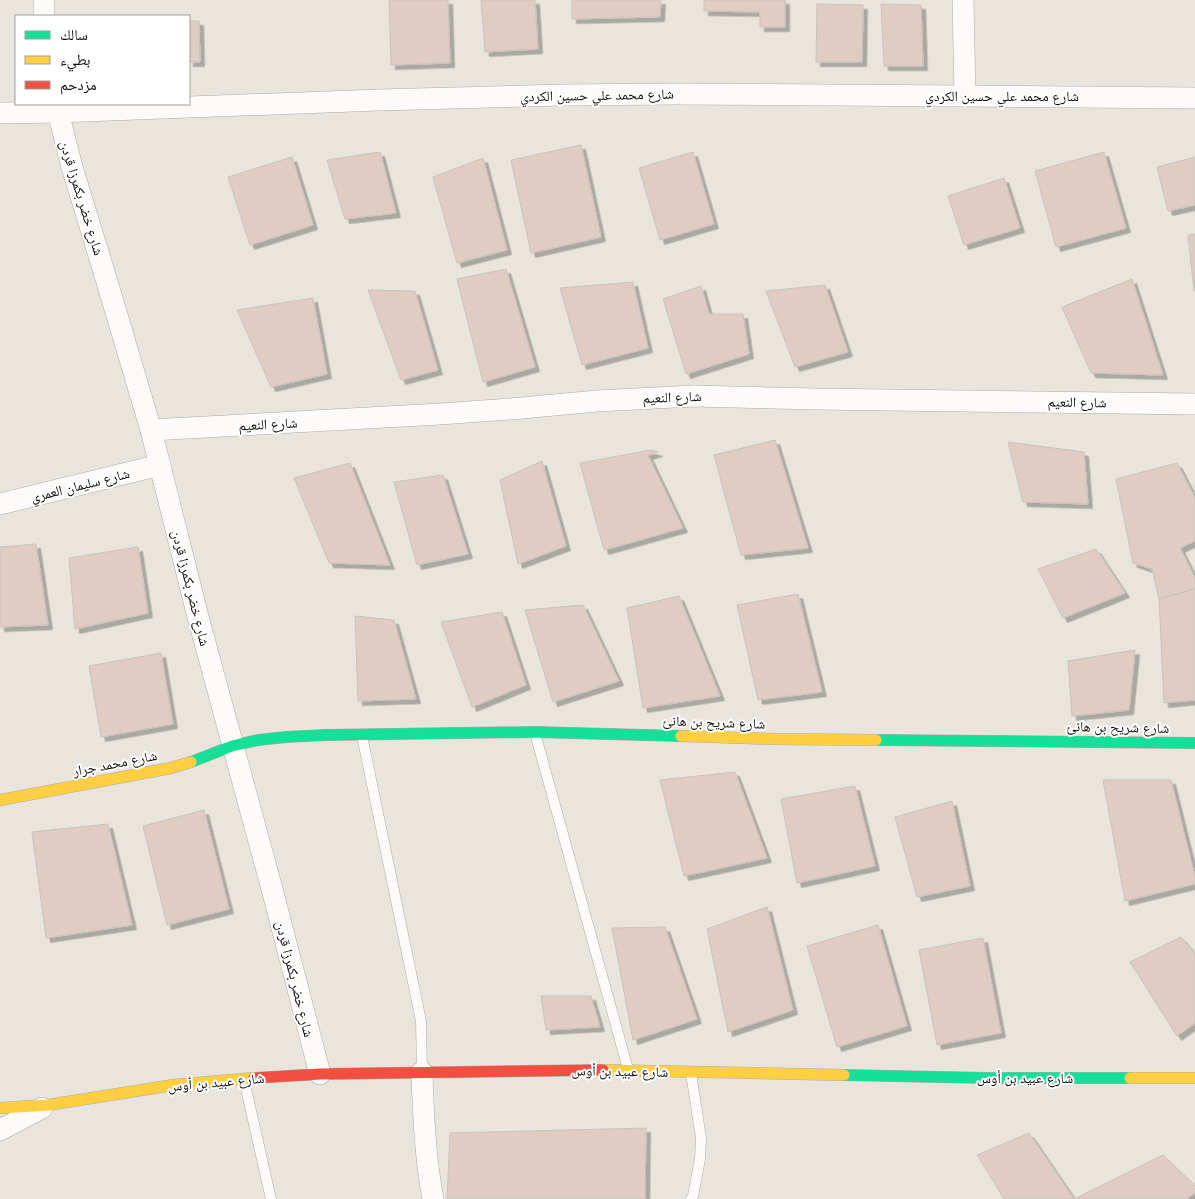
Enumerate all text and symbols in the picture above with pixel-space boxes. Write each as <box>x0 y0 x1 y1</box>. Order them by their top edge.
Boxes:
legend <box>15 15 190 105</box>
text: سالك <box>60 25 88 44</box>
text: بطيء <box>60 50 90 72</box>
text: مزدحم <box>60 75 97 95</box>
street label: شارع محمد علي حسين الكردي <box>520 85 674 108</box>
street label: شارع محمد علي حسين الكردي <box>925 87 1079 108</box>
street label: شارع خضر بكمرزا قردن <box>55 138 108 258</box>
street label: شارع النعيم <box>642 387 702 408</box>
street label: شارع النعيم <box>1047 392 1107 413</box>
street label: شارع النعيم <box>238 413 298 436</box>
street label: شارع سليمان العمري <box>29 464 132 508</box>
street label: شارع خضر بكمرزا قردن <box>167 528 214 648</box>
street label: شارع شريح بن هانئ <box>662 711 766 734</box>
street label: شارع شريح بن هانئ <box>1066 717 1170 738</box>
street label: شارع محمد جرار <box>70 746 159 781</box>
street label: شارع خضر بكمرزا قردن <box>271 919 318 1039</box>
street label: شارع عبيد بن أوس <box>572 1061 668 1082</box>
street label: شارع عبيد بن أوس <box>167 1069 265 1096</box>
street label: شارع عبيد بن أوس <box>977 1069 1073 1088</box>

